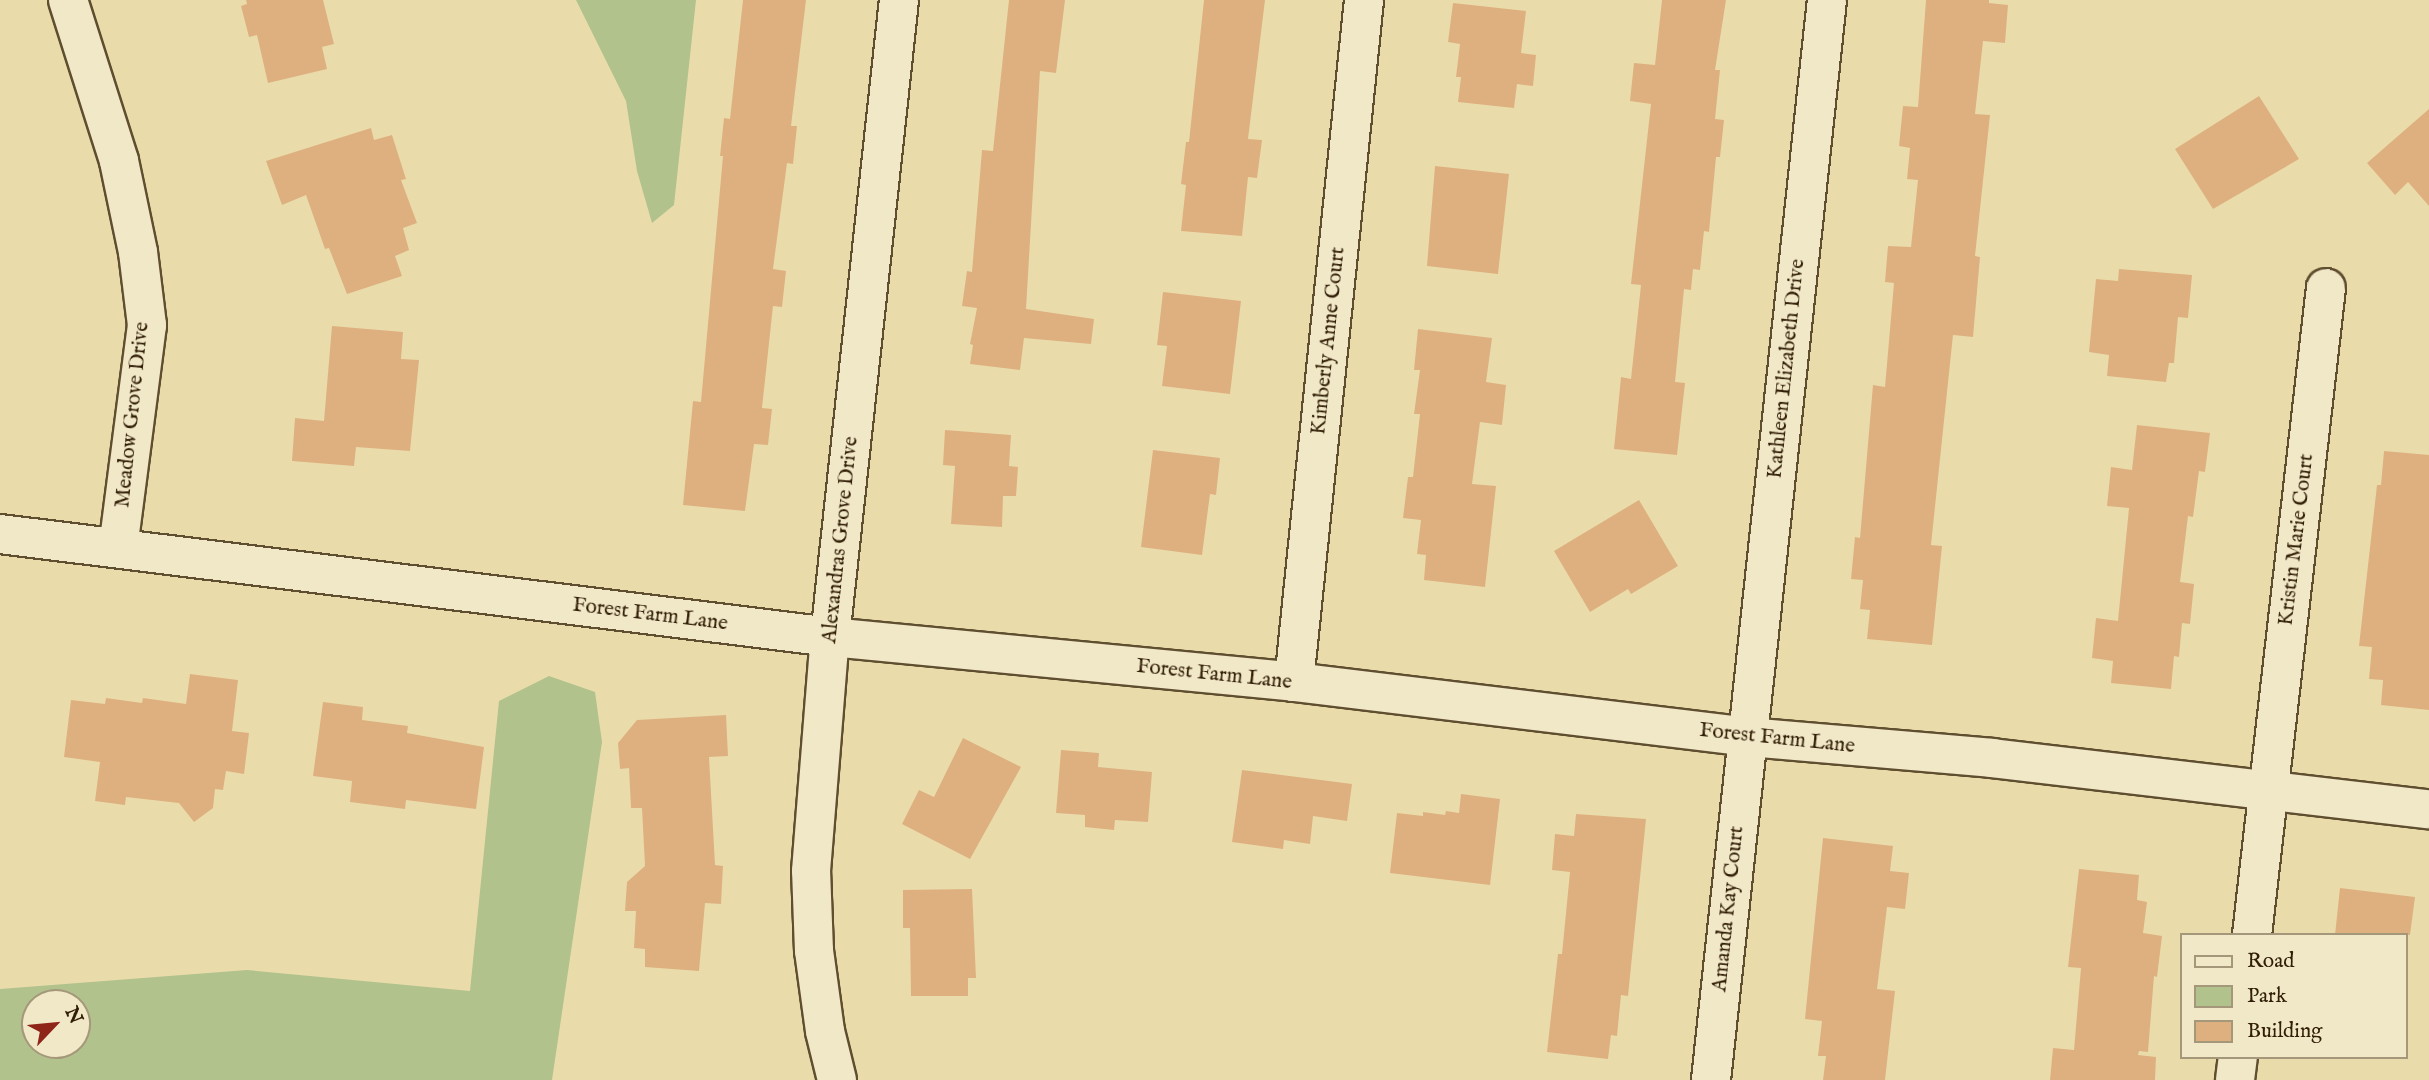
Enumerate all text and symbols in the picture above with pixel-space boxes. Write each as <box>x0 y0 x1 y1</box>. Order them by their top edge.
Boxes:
street label: Kimberly Anne Court <box>1307 246 1351 436</box>
street label: Kathleen Elizabeth Drive <box>1763 258 1811 480</box>
street label: Meadow Grove Drive <box>111 321 155 509</box>
street label: Alexandras Grove Drive <box>818 435 864 645</box>
street label: Kristin Marie Court <box>2274 453 2320 627</box>
street label: Forest Farm Lane <box>571 593 729 637</box>
street label: Forest Farm Lane <box>1135 654 1293 696</box>
street label: Forest Farm Lane <box>1698 718 1856 760</box>
street label: Amanda Kay Court <box>1708 825 1750 993</box>
legend <box>2180 933 2408 1059</box>
text: Road <box>2247 948 2294 975</box>
text: Park <box>2247 983 2287 1010</box>
north arrow <box>21 989 91 1059</box>
text: N <box>59 1003 87 1028</box>
text: Building <box>2247 1018 2322 1045</box>

